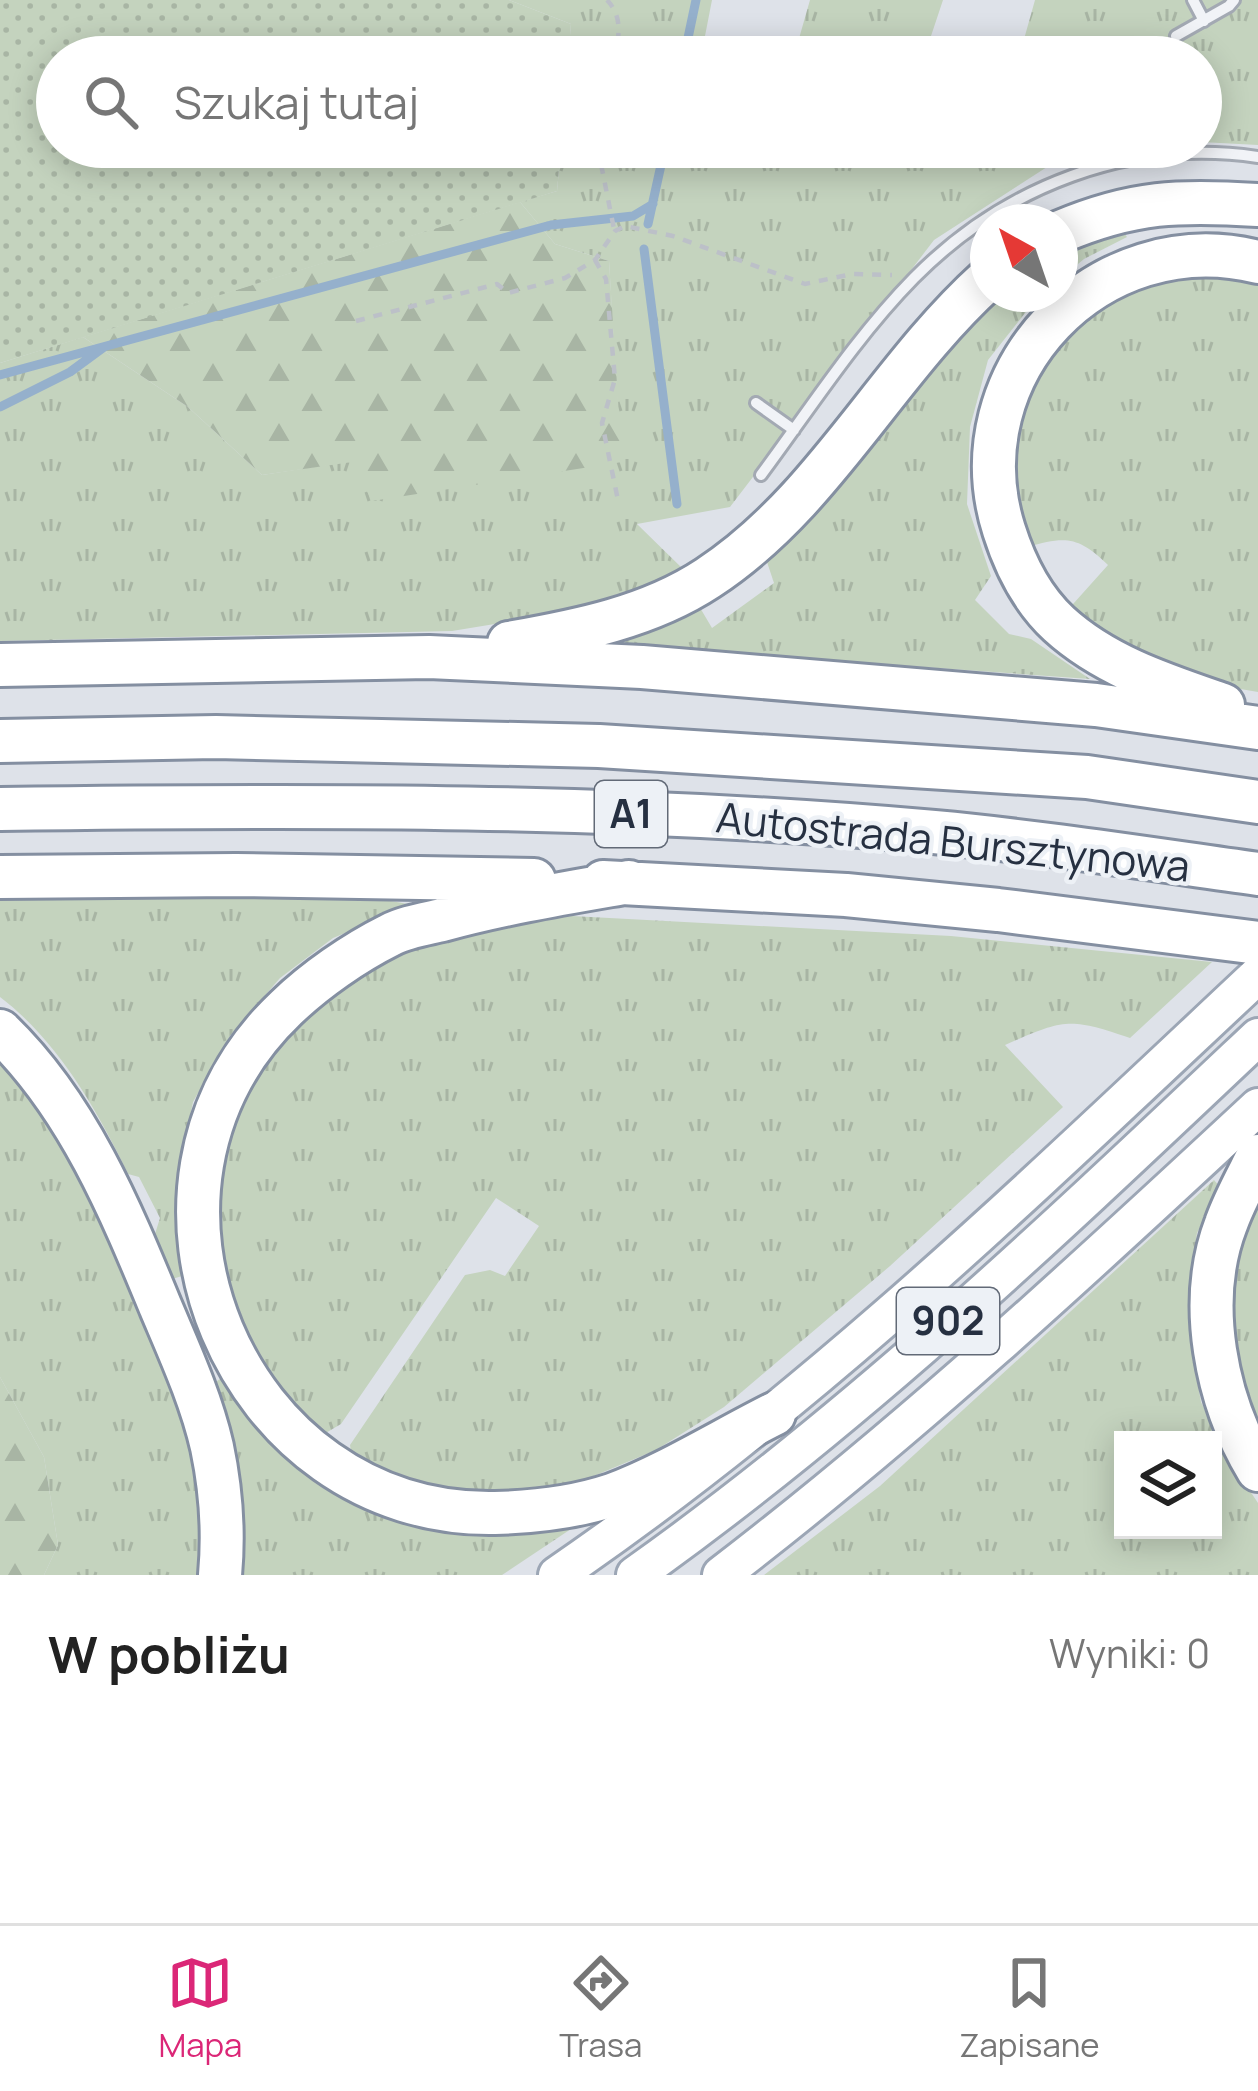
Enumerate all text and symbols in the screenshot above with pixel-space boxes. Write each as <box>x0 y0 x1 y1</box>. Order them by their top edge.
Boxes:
search box <box>36 36 1222 168</box>
icon: search <box>78 69 144 135</box>
text: Szukaj tutaj <box>174 71 419 133</box>
north arrow <box>970 204 1078 312</box>
road number: A1 <box>595 781 667 847</box>
street label: Autostrada Bursztynowa <box>713 787 1193 895</box>
road number: 902 <box>897 1288 999 1354</box>
map controls <box>1114 1431 1222 1539</box>
button: layers <box>1114 1431 1222 1539</box>
text: W pobliżu <box>48 1619 290 1688</box>
text: Wyniki: 0 <box>1049 1626 1210 1680</box>
tab: Mapa <box>158 1950 242 2067</box>
tab: Trasa <box>559 1950 642 2067</box>
tab: Zapisane <box>959 1950 1100 2067</box>

